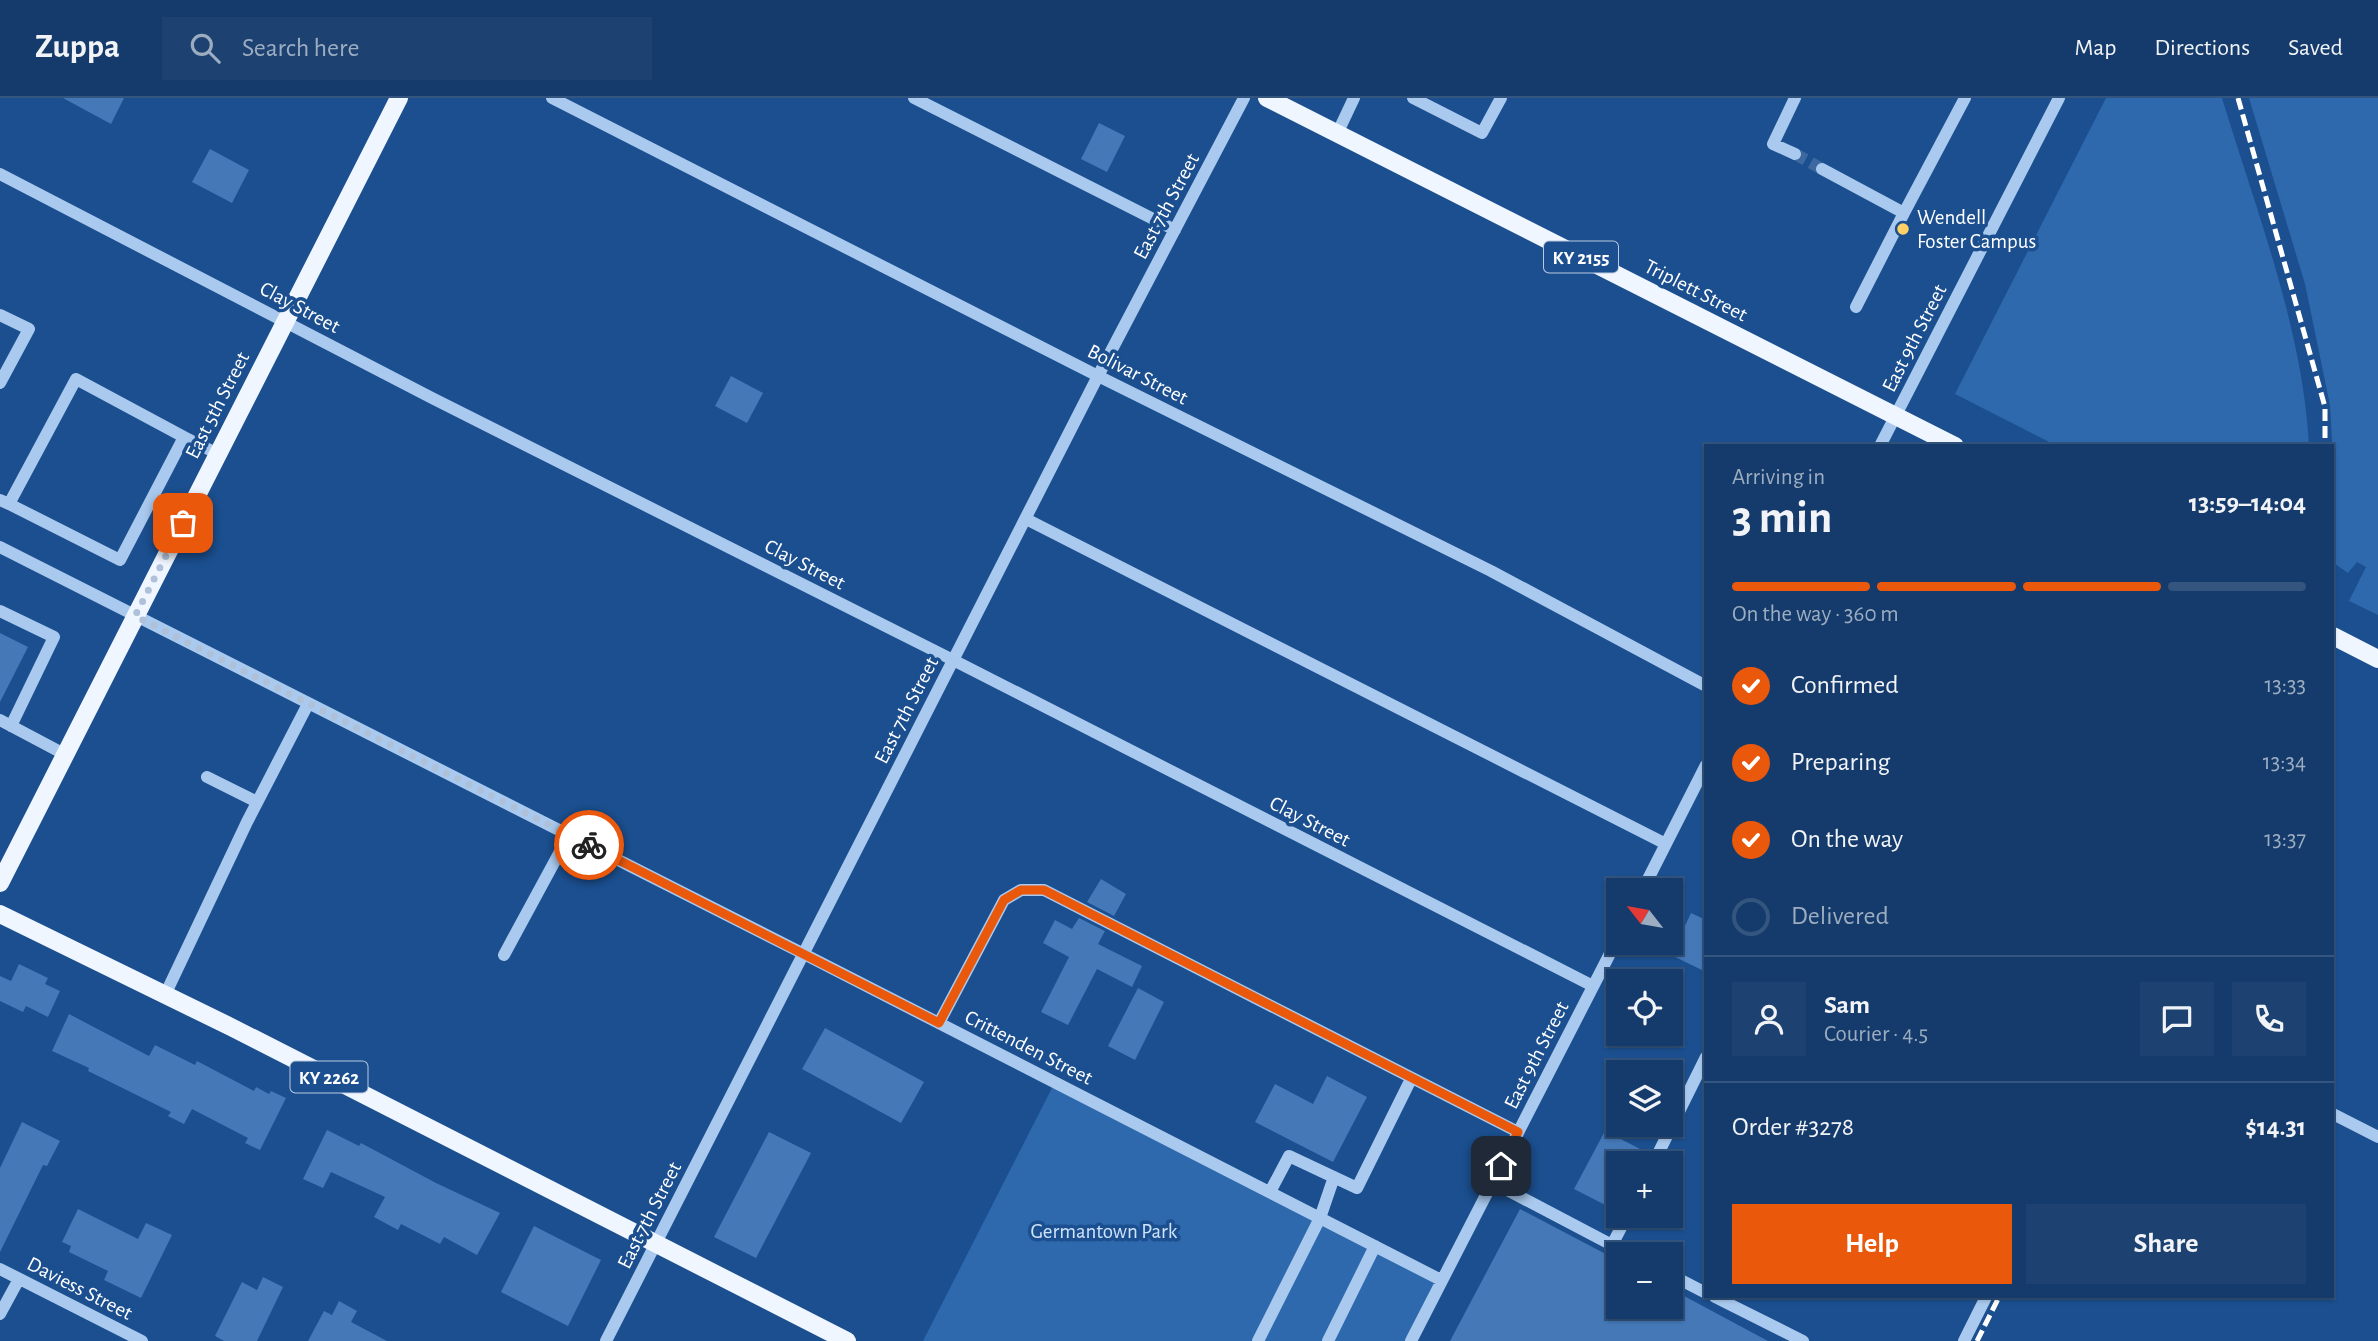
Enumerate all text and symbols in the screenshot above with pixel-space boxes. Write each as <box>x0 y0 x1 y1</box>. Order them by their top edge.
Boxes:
search box <box>162 17 652 80</box>
icon: search <box>186 29 224 67</box>
text: Zuppa <box>35 31 120 64</box>
text: Search here <box>242 35 359 61</box>
text: Map <box>2074 36 2116 60</box>
text: Directions <box>2154 36 2250 60</box>
text: Saved <box>2288 36 2343 60</box>
street label: East 7th Street <box>1130 150 1203 263</box>
place label: Wendell Foster Campus <box>1917 207 2036 252</box>
marker: Wendell Foster Campus <box>1895 221 1911 237</box>
road number: KY 2155 <box>1544 242 1618 272</box>
street label: Triplett Street <box>1641 256 1751 326</box>
street label: Clay Street <box>256 278 344 337</box>
street label: East 9th Street <box>1878 281 1951 395</box>
street label: Bolivar Street <box>1084 340 1192 409</box>
street label: East 5th Street <box>182 348 253 462</box>
text: Arriving in <box>1732 466 1825 489</box>
text: 13:59–14:04 <box>2189 490 2306 516</box>
pin <box>153 493 213 553</box>
text: 3 min <box>1732 495 1832 541</box>
icon: bag <box>164 504 202 542</box>
street label: Clay Street <box>761 535 849 594</box>
text: On the way · 360 m <box>1732 603 1899 626</box>
street label: East 7th Street <box>871 653 942 767</box>
icon: check <box>1732 667 1770 705</box>
text: Confirmed <box>1791 672 1899 698</box>
text: 13:33 <box>2264 674 2306 697</box>
icon: check <box>1732 744 1770 782</box>
text: Preparing <box>1791 749 1890 775</box>
text: 13:34 <box>2263 751 2306 774</box>
street label: Clay Street <box>1266 792 1354 851</box>
courier <box>554 810 624 880</box>
icon: check <box>1732 821 1770 859</box>
icon: bike <box>570 826 608 864</box>
text: On the way <box>1791 826 1903 852</box>
text: 13:37 <box>2264 828 2306 851</box>
north arrow <box>1606 878 1684 956</box>
map controls <box>1606 878 1683 1319</box>
text: Delivered <box>1791 903 1889 929</box>
button: locate <box>1606 969 1683 1046</box>
button: person <box>1732 982 1806 1056</box>
button: chat <box>2140 982 2214 1056</box>
button: phone <box>2232 982 2306 1056</box>
text: Sam <box>1824 992 1870 1018</box>
street label: East 9th Street <box>1500 998 1573 1112</box>
street label: Crittenden Street <box>962 1006 1096 1089</box>
text: Courier · 4.5 <box>1824 1023 1928 1046</box>
button: layers <box>1606 1060 1683 1137</box>
road number: KY 2262 <box>290 1062 368 1093</box>
text: Order #3278 <box>1732 1114 1854 1140</box>
text: $14.31 <box>2245 1114 2306 1140</box>
pin <box>1471 1136 1531 1196</box>
icon: home <box>1482 1147 1520 1185</box>
button: + <box>1606 1151 1683 1228</box>
street label: East 7th Street <box>614 1158 685 1272</box>
button: Help <box>1732 1204 2012 1284</box>
button: Share <box>2026 1204 2306 1284</box>
park label: Germantown Park <box>1031 1221 1178 1242</box>
button: − <box>1606 1242 1683 1319</box>
street label: Daviess Street <box>24 1253 136 1324</box>

